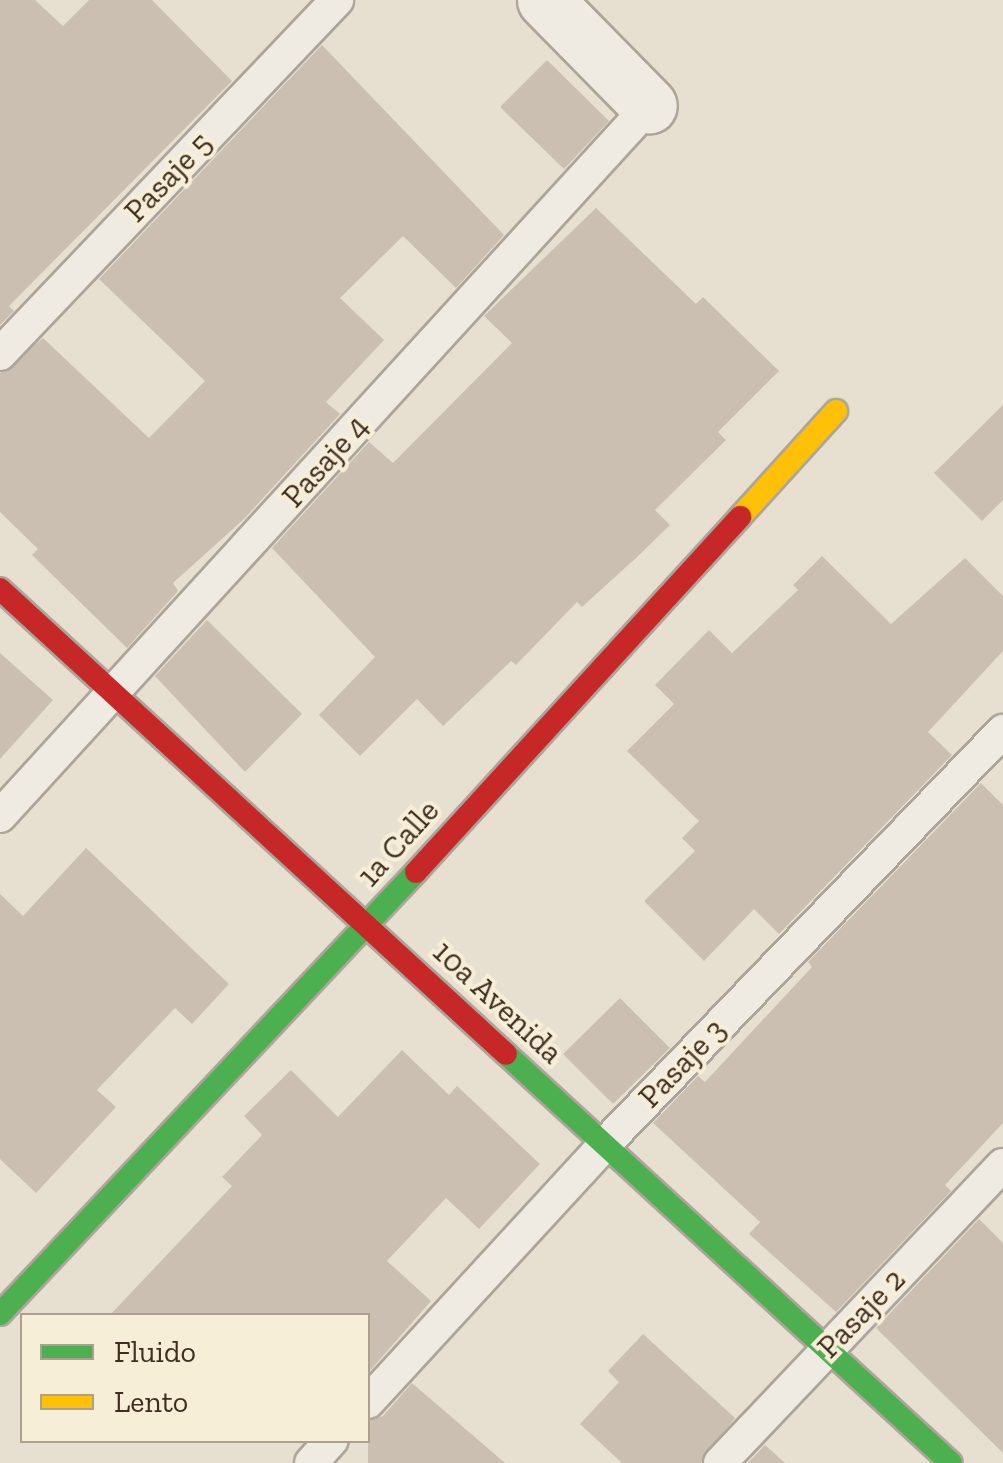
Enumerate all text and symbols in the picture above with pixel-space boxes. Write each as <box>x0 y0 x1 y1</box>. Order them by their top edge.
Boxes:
street label: Pasaje 5 <box>116 124 220 230</box>
street label: Pasaje 4 <box>274 407 376 515</box>
street label: 1a Calle <box>349 792 447 894</box>
street label: 10a Avenida <box>425 932 571 1072</box>
street label: Pasaje 3 <box>630 1010 734 1116</box>
street label: Pasaje 2 <box>809 1260 913 1366</box>
legend <box>20 1313 370 1443</box>
text: Fluido <box>114 1334 196 1370</box>
text: Lento <box>114 1384 188 1420</box>

